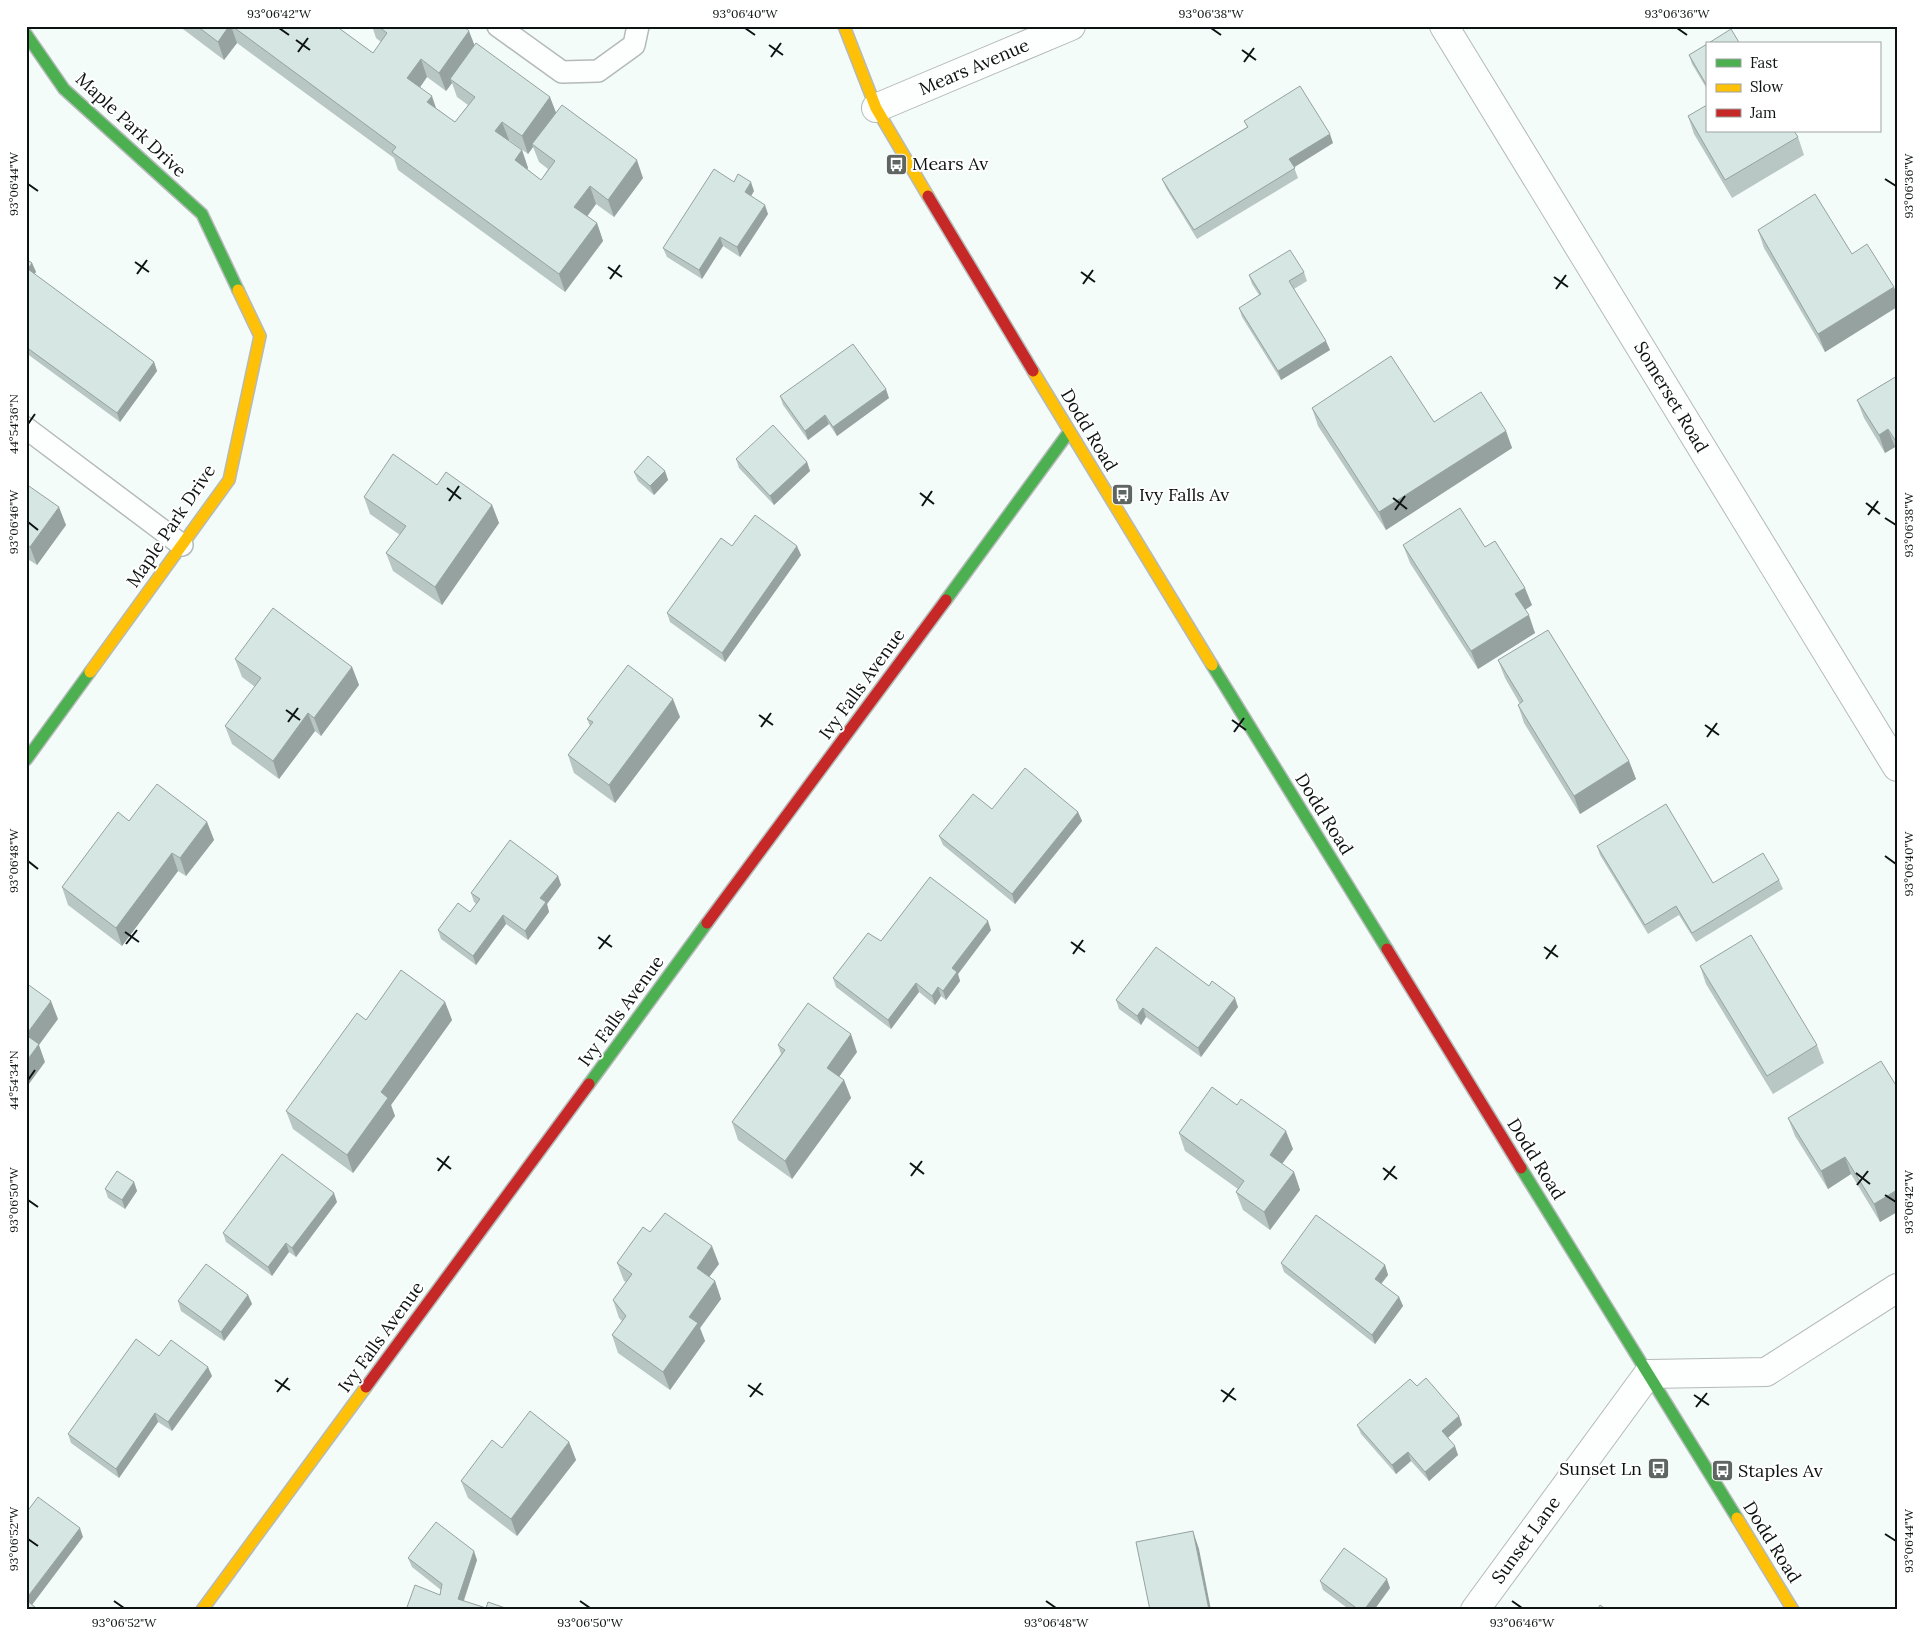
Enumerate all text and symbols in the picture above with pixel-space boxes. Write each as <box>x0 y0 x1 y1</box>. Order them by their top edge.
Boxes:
text: 93°06'42"W <box>247 6 312 21</box>
text: 93°06'40"W <box>713 6 778 21</box>
text: 93°06'38"W <box>1179 6 1244 21</box>
text: 93°06'36"W <box>1644 6 1711 21</box>
street label: Mears Avenue <box>915 33 1033 100</box>
legend <box>1706 42 1880 132</box>
text: Fast <box>1750 53 1778 72</box>
street label: Maple Park Drive <box>71 67 192 182</box>
text: Slow <box>1750 77 1783 96</box>
text: Jam <box>1749 103 1777 122</box>
text: 93°06'44"W <box>6 151 21 216</box>
bus stop icon: Mears Av <box>884 152 908 176</box>
place label: Mears Av <box>912 152 989 175</box>
text: 93°06'36"W <box>1901 152 1916 219</box>
street label: Somerset Road <box>1629 337 1714 457</box>
street label: Dodd Road <box>1056 384 1123 475</box>
text: 44°54'36"N <box>6 394 21 454</box>
street label: Maple Park Drive <box>121 460 220 591</box>
bus stop icon: Ivy Falls Av <box>1111 483 1135 507</box>
place label: Ivy Falls Av <box>1139 483 1230 506</box>
text: 93°06'46"W <box>6 489 21 554</box>
text: 93°06'38"W <box>1901 492 1916 557</box>
street label: Ivy Falls Avenue <box>814 624 910 744</box>
street label: Dodd Road <box>1290 769 1359 859</box>
text: 93°06'48"W <box>6 828 21 893</box>
text: 93°06'40"W <box>1901 831 1916 896</box>
street label: Ivy Falls Avenue <box>573 951 669 1071</box>
text: 44°54'34"N <box>6 1050 21 1110</box>
street label: Dodd Road <box>1502 1114 1571 1204</box>
text: 93°06'50"W <box>6 1166 21 1233</box>
text: 93°06'42"W <box>1901 1169 1916 1234</box>
street label: Ivy Falls Avenue <box>333 1277 429 1397</box>
place label: Sunset Ln <box>1559 1457 1642 1480</box>
bus stop icon: Sunset Ln <box>1646 1457 1670 1481</box>
bus stop icon: Staples Av <box>1710 1459 1734 1483</box>
place label: Staples Av <box>1738 1459 1824 1482</box>
street label: Sunset Lane <box>1486 1491 1565 1588</box>
street label: Dodd Road <box>1738 1497 1807 1587</box>
text: 93°06'52"W <box>6 1506 21 1571</box>
text: 93°06'44"W <box>1901 1508 1916 1573</box>
text: 93°06'52"W <box>92 1615 157 1630</box>
text: 93°06'50"W <box>557 1615 624 1630</box>
text: 93°06'48"W <box>1024 1615 1089 1630</box>
text: 93°06'46"W <box>1490 1615 1555 1630</box>

